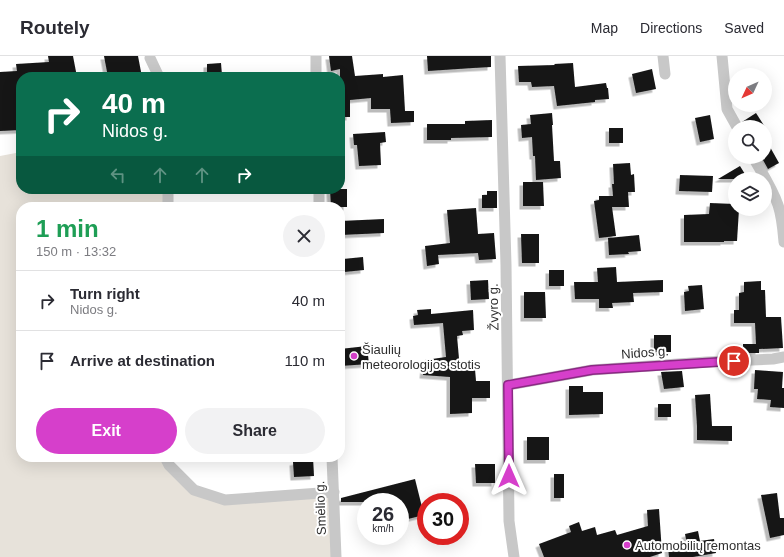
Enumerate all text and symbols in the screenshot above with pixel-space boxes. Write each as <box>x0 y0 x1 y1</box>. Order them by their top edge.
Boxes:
text: Routely <box>20 17 90 38</box>
text: Map <box>591 20 618 36</box>
text: Directions <box>640 20 702 36</box>
text: Saved <box>724 20 764 36</box>
north arrow <box>728 68 772 112</box>
map controls <box>728 68 772 216</box>
icon: right <box>36 88 88 140</box>
text: 40 m <box>102 88 166 119</box>
button: search <box>728 120 772 164</box>
text: Nidos g. <box>102 121 168 141</box>
icon: left <box>107 164 129 186</box>
icon: ahead <box>149 164 171 186</box>
icon: ahead <box>191 164 213 186</box>
icon: right <box>233 164 255 186</box>
button: layers <box>728 172 772 216</box>
text: 1 min <box>36 215 99 242</box>
button: close <box>283 215 325 257</box>
text: 150 m · 13:32 <box>36 244 116 259</box>
street label: Žvyro g. <box>486 283 501 331</box>
text: Turn right <box>70 285 140 302</box>
icon: right <box>36 290 58 312</box>
text: 40 m <box>292 292 325 309</box>
text: Nidos g. <box>70 302 118 317</box>
place label: Šiaulių meteorologijos stotis <box>362 342 481 372</box>
street label: Nidos g. <box>621 343 669 362</box>
pin <box>717 344 751 378</box>
icon: arrive <box>36 350 58 372</box>
icon: arrive <box>723 350 745 372</box>
marker: Šiaulių meteorologijos stotis <box>349 351 359 361</box>
text: Arrive at destination <box>70 352 215 369</box>
text: 110 m <box>284 352 325 369</box>
button: Exit <box>36 408 177 454</box>
button: Share <box>185 408 325 454</box>
position arrow <box>488 455 530 497</box>
street label: Smėlio g. <box>312 481 329 535</box>
speed limit sign: 30 <box>417 493 469 545</box>
text: 26 <box>372 503 394 525</box>
text: km/h <box>372 523 394 534</box>
place label: Automobilių remontas <box>635 538 761 553</box>
marker: Automobilių remontas <box>622 540 632 550</box>

